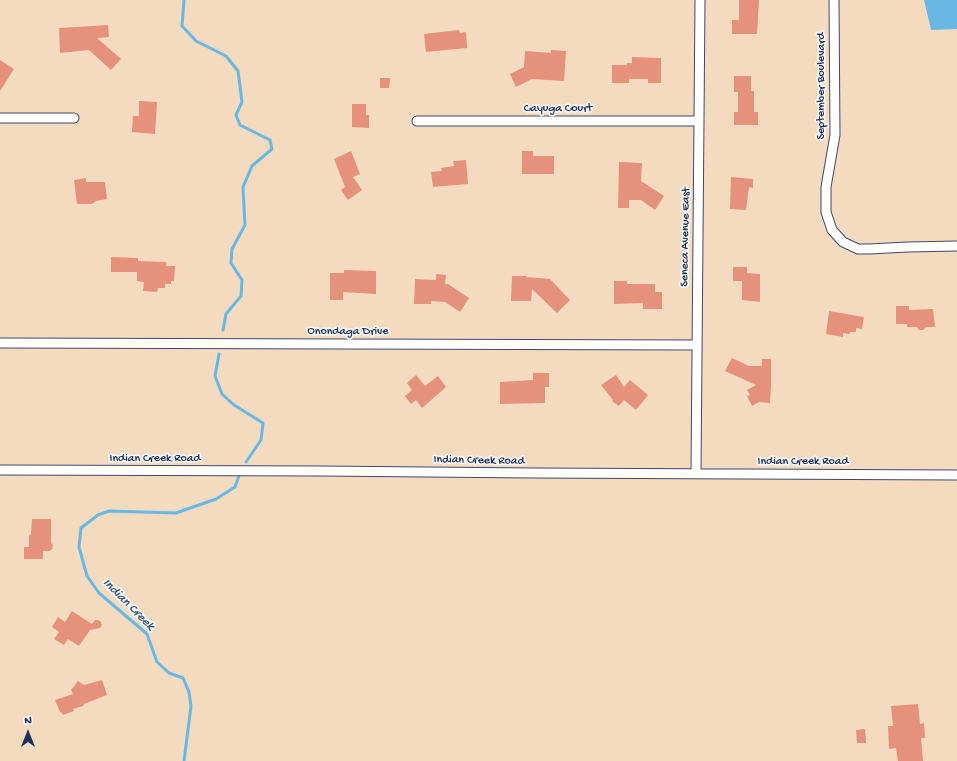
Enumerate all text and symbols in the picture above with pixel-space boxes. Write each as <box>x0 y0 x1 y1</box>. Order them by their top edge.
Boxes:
street label: September Boulevard <box>815 33 829 139</box>
street label: Cayuga Court <box>524 102 592 116</box>
street label: Seneca Avenue East <box>678 187 694 287</box>
street label: Onondaga Drive <box>307 325 389 339</box>
street label: Indian Creek Road <box>110 452 200 466</box>
street label: Indian Creek Road <box>433 453 525 469</box>
street label: Indian Creek Road <box>758 455 848 469</box>
water label: Indian Creek <box>99 576 157 634</box>
north arrow <box>8 713 48 753</box>
text: N <box>24 715 32 727</box>

